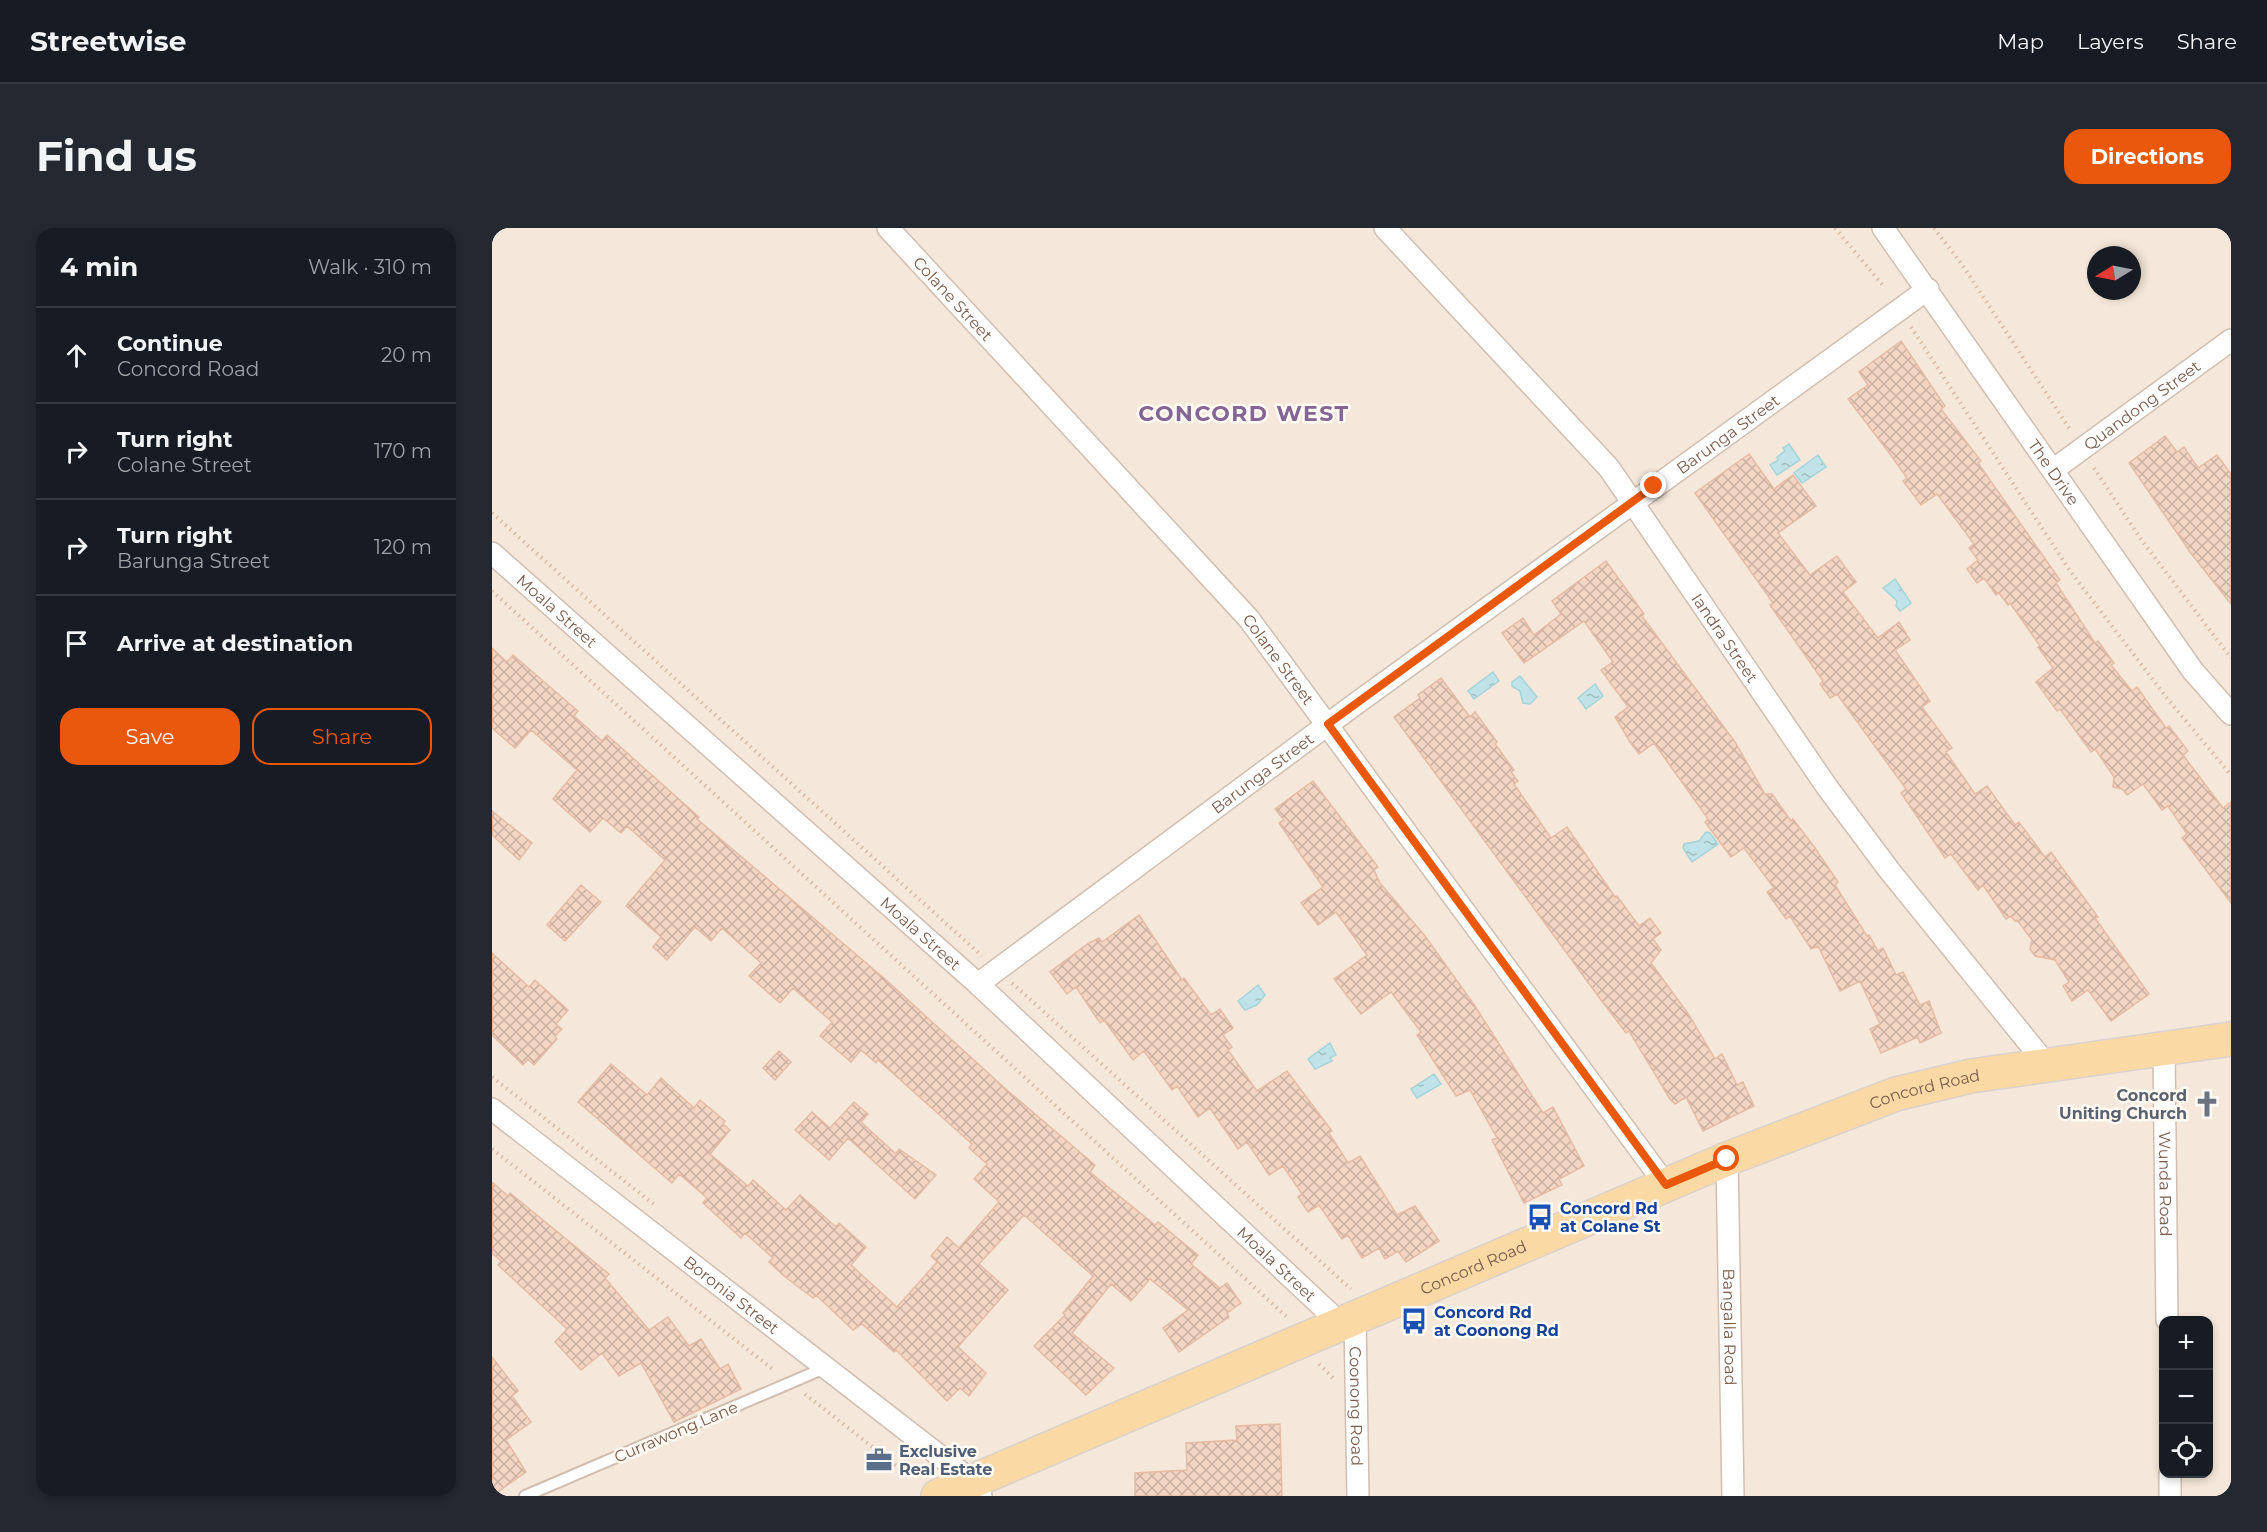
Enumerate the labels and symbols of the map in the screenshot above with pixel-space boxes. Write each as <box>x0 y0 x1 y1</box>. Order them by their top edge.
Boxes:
north arrow <box>2087 246 2141 300</box>
street label: Colane Street <box>910 252 997 345</box>
street label: Quandong Street <box>2080 356 2204 454</box>
street label: Barunga Street <box>1673 390 1784 478</box>
district label: CONCORD WEST <box>1138 400 1350 427</box>
street label: The Drive <box>2024 436 2083 509</box>
route end <box>1640 472 1666 498</box>
street label: Moala Street <box>513 570 602 652</box>
street label: Iandra Street <box>1688 590 1762 686</box>
street label: Colane Street <box>1239 610 1319 709</box>
street label: Barunga Street <box>1207 729 1318 817</box>
street label: Moala Street <box>877 893 965 974</box>
street label: Concord Road <box>1866 1065 1981 1113</box>
place label: Concord Uniting Church <box>2059 1086 2187 1123</box>
church icon: Concord Uniting Church <box>2192 1089 2222 1119</box>
street label: Wunda Road <box>2155 1131 2176 1237</box>
route start <box>1713 1145 1739 1171</box>
place label: Concord Rd at Colane St <box>1560 1199 1661 1236</box>
bus stop icon: Concord Rd at Colane St <box>1525 1202 1555 1232</box>
street label: Moala Street <box>1233 1222 1321 1306</box>
street label: Concord Road <box>1417 1236 1529 1299</box>
street label: Boronia Street <box>680 1252 783 1338</box>
street label: Bangalla Road <box>1719 1268 1741 1386</box>
place label: Concord Rd at Coonong Rd <box>1434 1303 1559 1340</box>
bus stop icon: Concord Rd at Coonong Rd <box>1399 1306 1429 1336</box>
street label: Coonong Road <box>1346 1346 1367 1466</box>
street label: Currawong Lane <box>611 1397 741 1467</box>
place label: Exclusive Real Estate <box>899 1442 992 1479</box>
office icon: Exclusive Real Estate <box>864 1445 894 1475</box>

